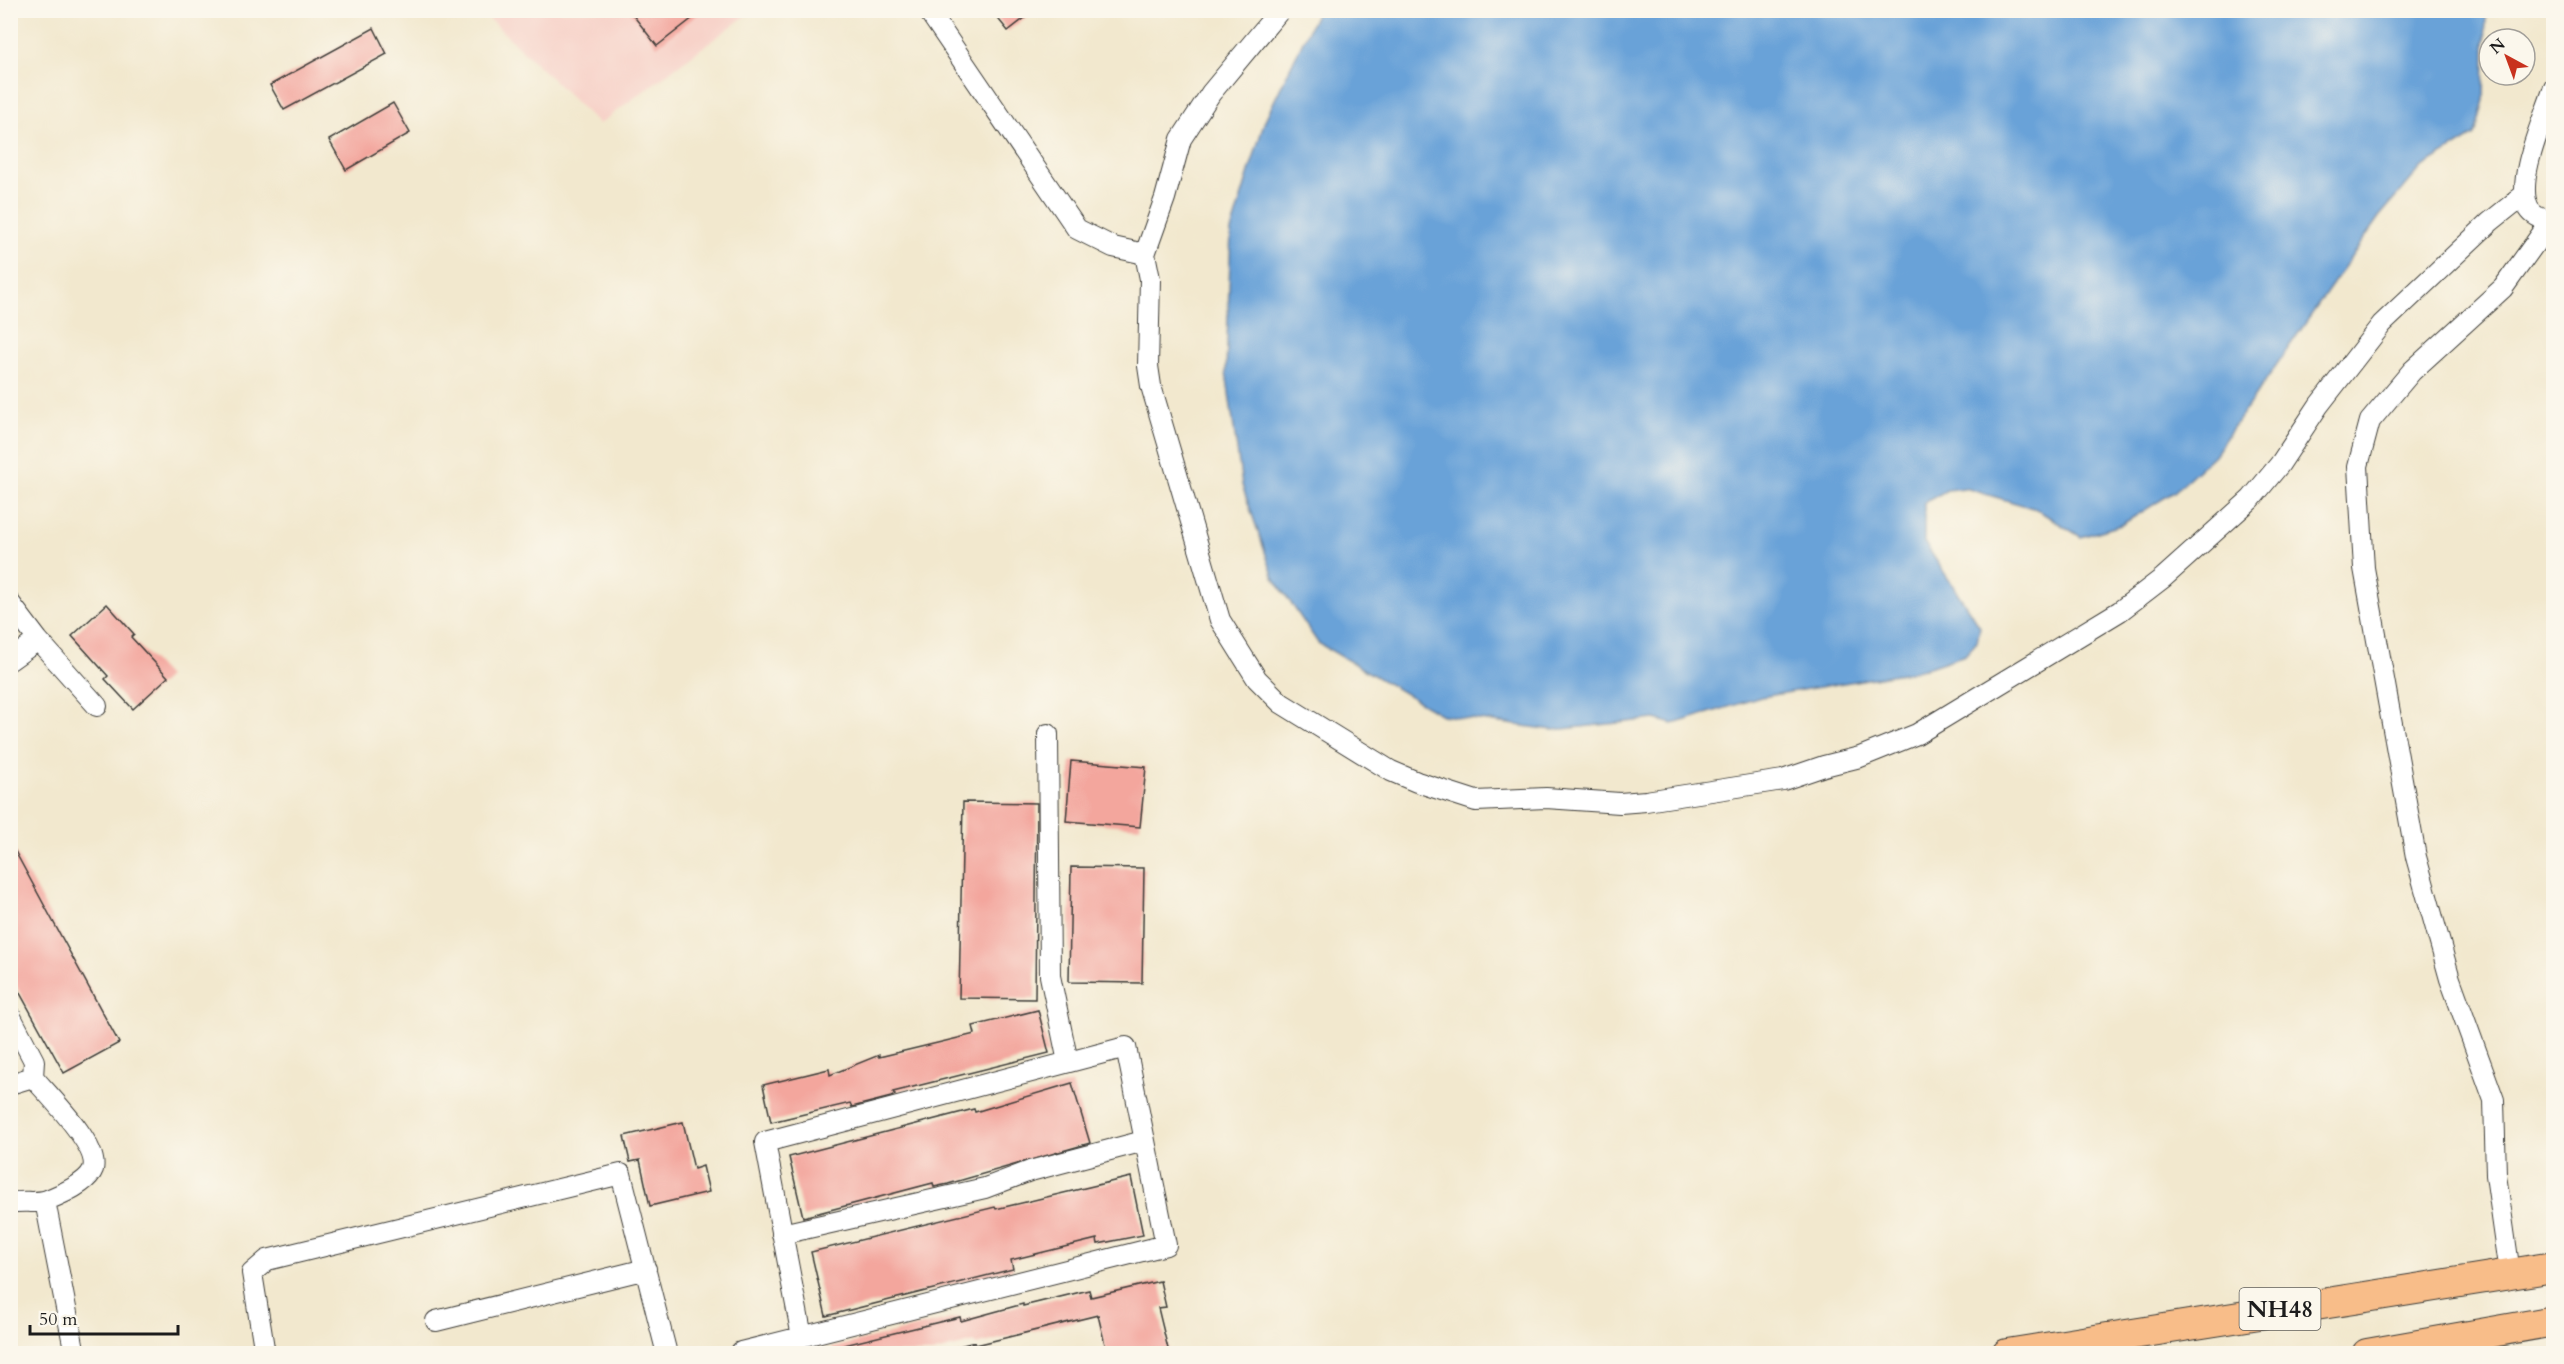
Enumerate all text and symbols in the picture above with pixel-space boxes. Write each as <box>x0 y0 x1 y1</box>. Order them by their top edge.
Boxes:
north arrow <box>2477 27 2537 87</box>
text: N <box>2485 34 2510 59</box>
road number: NH48 <box>2240 1288 2320 1330</box>
scale bar <box>30 1298 178 1336</box>
text: 50 m <box>39 1307 78 1332</box>

